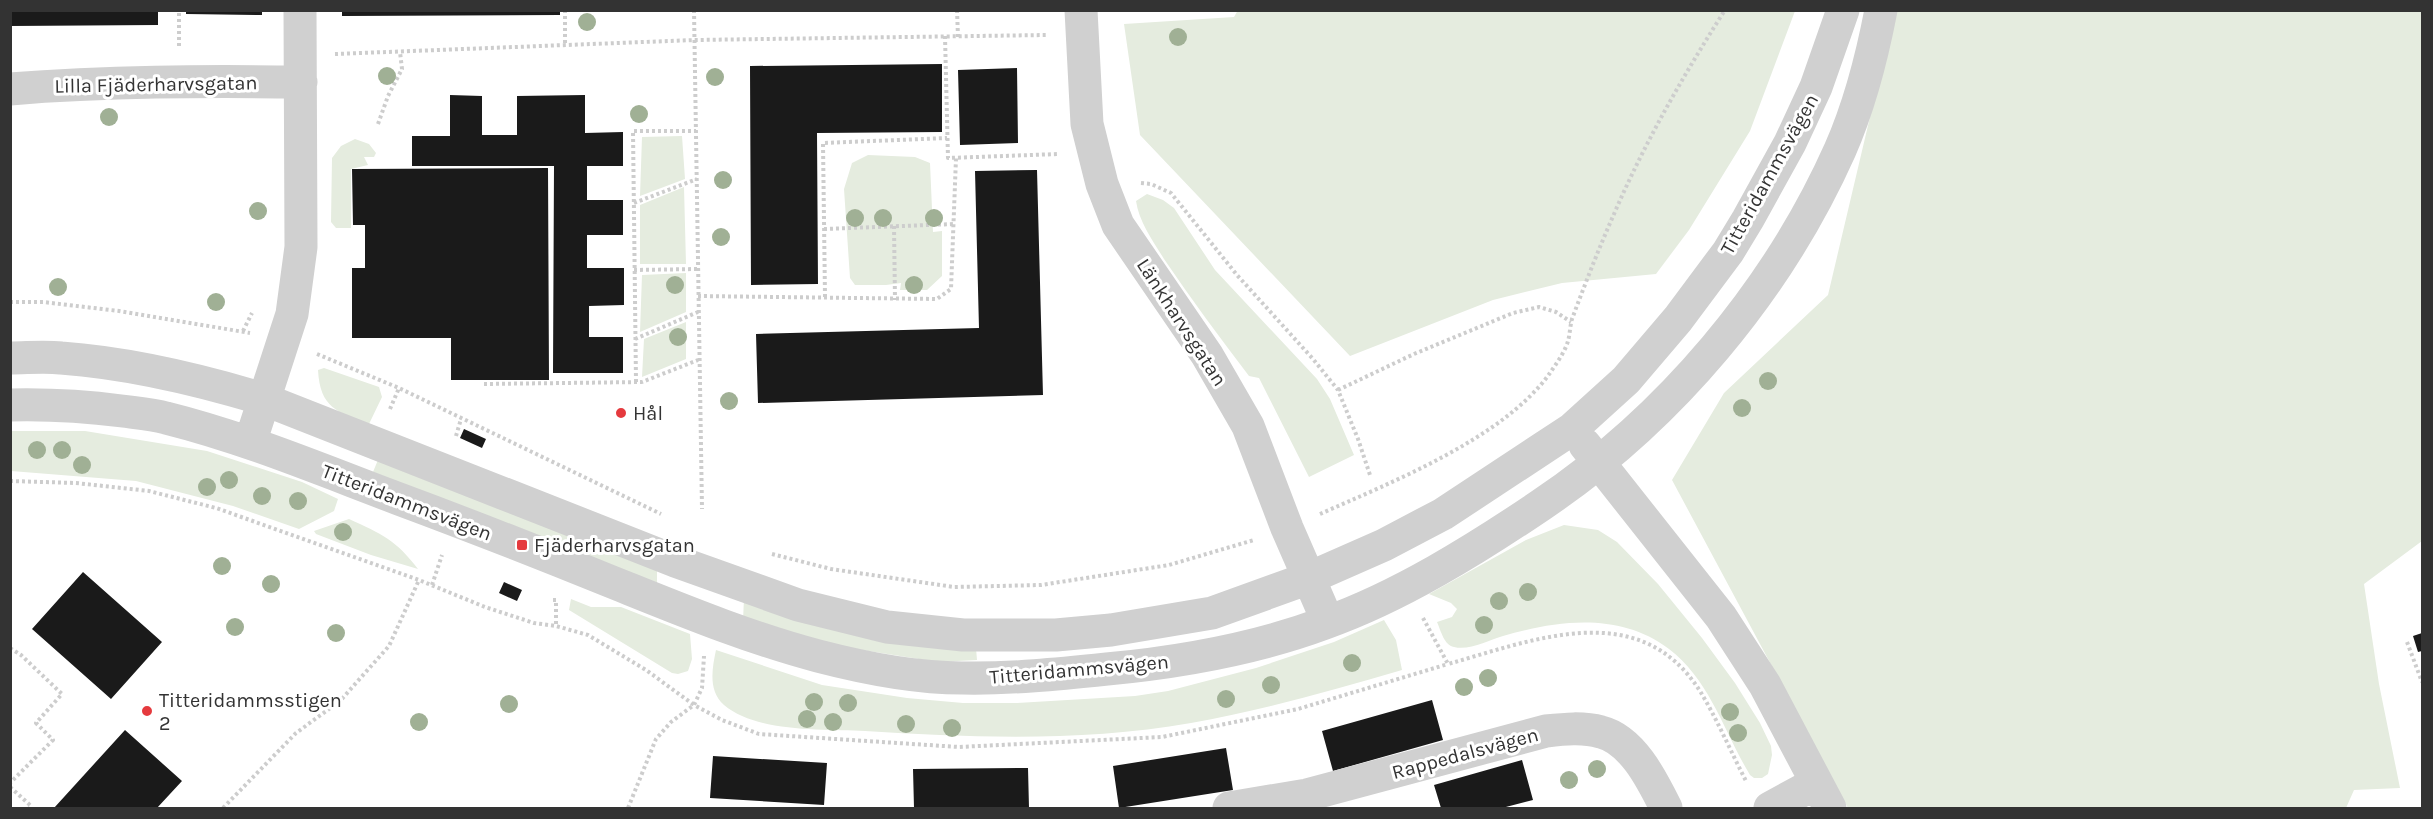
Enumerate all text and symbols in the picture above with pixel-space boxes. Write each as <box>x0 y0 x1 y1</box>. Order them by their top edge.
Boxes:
street label: Lilla Fjäderharvsgatan <box>54 71 258 98</box>
street label: Titteridammsvägen <box>1716 90 1823 259</box>
street label: Länkharvsgatan <box>1132 254 1231 390</box>
place label: Hål <box>633 402 663 425</box>
marker: Hål <box>614 406 628 420</box>
street label: Titteridammsvägen <box>319 459 495 545</box>
place label: Fjäderharvsgatan <box>534 534 695 557</box>
marker: Fjäderharvsgatan <box>515 538 529 552</box>
street label: Titteridammsvägen <box>988 650 1170 689</box>
place label: Titteridammsstigen 2 <box>159 689 342 735</box>
marker: Titteridammsstigen 2 <box>140 704 154 718</box>
street label: Rappedalsvägen <box>1389 723 1541 784</box>

